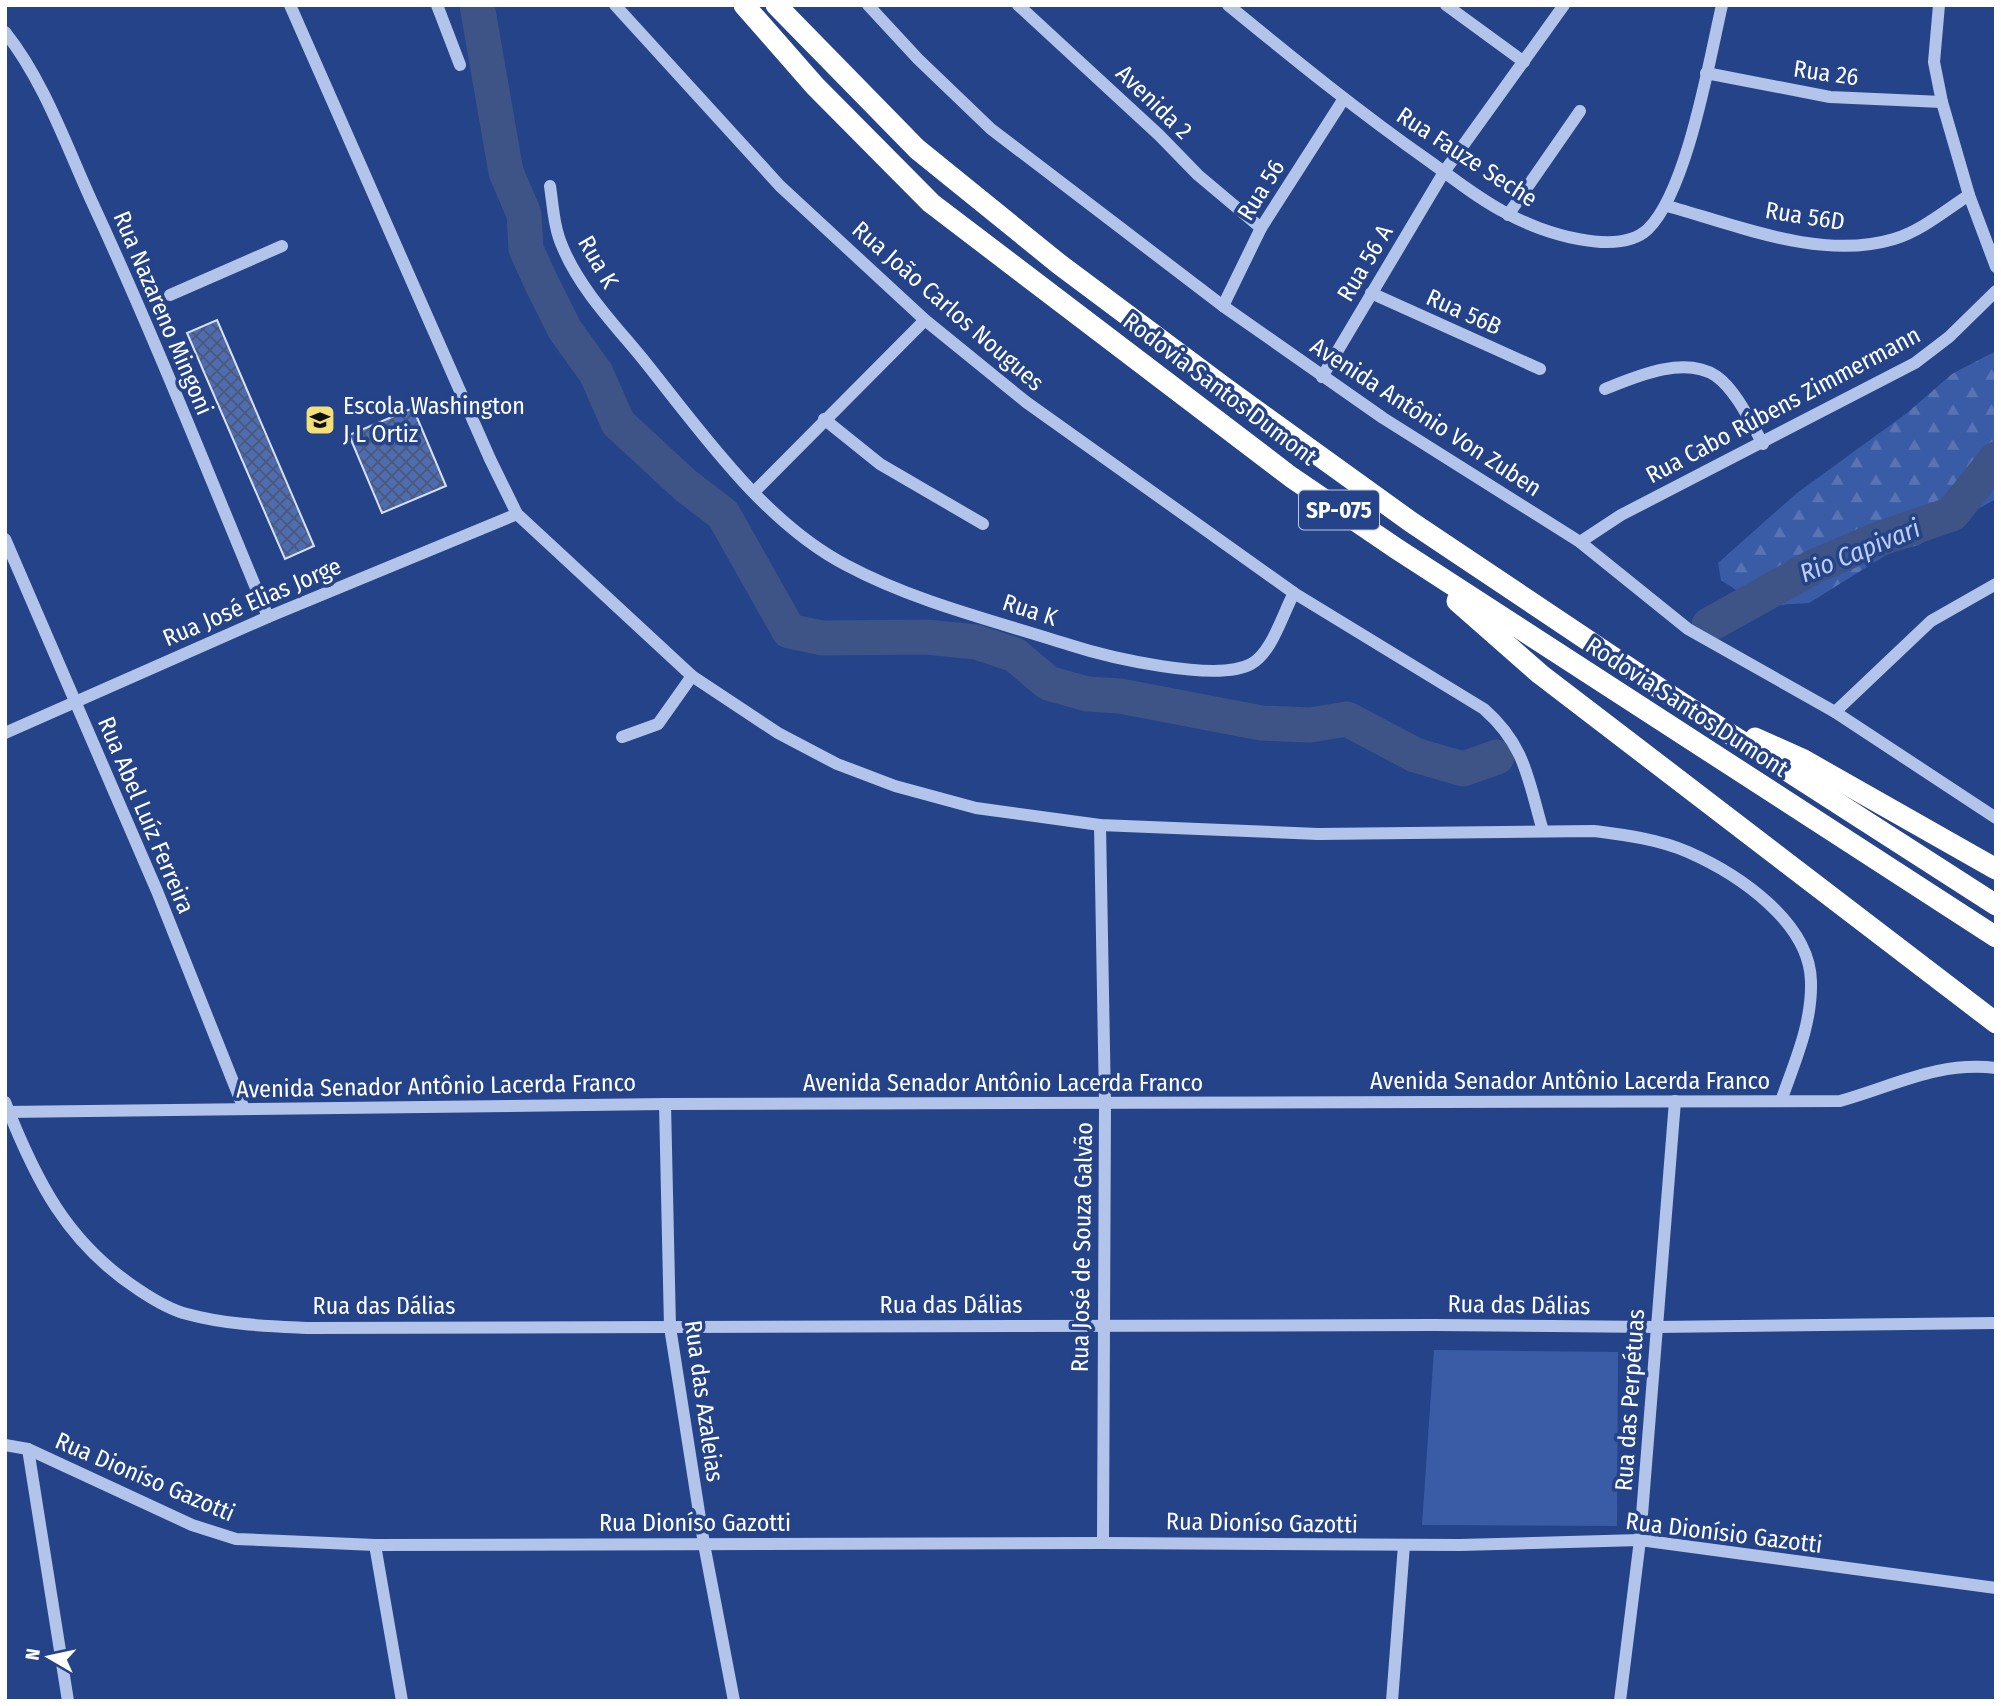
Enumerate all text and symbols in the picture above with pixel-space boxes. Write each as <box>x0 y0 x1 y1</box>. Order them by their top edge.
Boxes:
street label: Rua 26 <box>1792 55 1860 91</box>
street label: Avenida 2 <box>1110 59 1198 145</box>
street label: Rua Fauze Seche <box>1392 101 1542 213</box>
street label: Rua 56 <box>1232 155 1290 225</box>
street label: Rua 56D <box>1763 196 1847 236</box>
street label: Rua Nazareno Mingoni <box>107 207 219 419</box>
street label: Rua João Carlos Nougues <box>847 215 1049 397</box>
street label: Rua 56 A <box>1331 219 1399 306</box>
street label: Rua K <box>572 231 624 293</box>
street label: Rua 56B <box>1422 283 1506 341</box>
street label: Rodovia Santos Dumont <box>1118 307 1322 471</box>
street label: Rua Cabo Rúbens Zimmermann <box>1641 321 1925 489</box>
street label: Avenida Antônio Von Zuben <box>1305 332 1547 502</box>
place label: Escola Washington J L Ortiz <box>343 392 525 448</box>
school or university icon: Escola Washington J L Ortiz <box>303 403 337 437</box>
road number: SP-075 <box>1299 490 1379 530</box>
water label: Rio Capivari <box>1795 513 1925 589</box>
street label: Rua José Elias Jorge <box>159 552 345 652</box>
street label: Rua K <box>999 588 1061 632</box>
street label: Rodovia Santos Dumont <box>1581 631 1793 783</box>
street label: Rua Abel Luíz Ferreira <box>92 712 200 918</box>
street label: Avenida Senador Antônio Lacerda Franco <box>1370 1067 1770 1095</box>
street label: Avenida Senador Antônio Lacerda Franco <box>236 1069 636 1103</box>
street label: Avenida Senador Antônio Lacerda Franco <box>803 1069 1203 1097</box>
street label: Rua José de Souza Galvão <box>1066 1122 1098 1372</box>
street label: Rua das Dálias <box>1447 1290 1591 1320</box>
street label: Rua das Dálias <box>880 1291 1022 1319</box>
street label: Rua das Dálias <box>313 1292 455 1320</box>
street label: Rua das Perpétuas <box>1610 1308 1650 1492</box>
street label: Rua das Azaleias <box>679 1319 729 1483</box>
street label: Rua Dioníso Gazotti <box>51 1427 239 1527</box>
street label: Rua Dioníso Gazotti <box>1166 1507 1358 1539</box>
street label: Rua Dionísio Gazotti <box>1624 1507 1824 1559</box>
street label: Rua Dioníso Gazotti <box>599 1509 791 1537</box>
north arrow <box>14 1622 84 1692</box>
text: N <box>20 1647 45 1662</box>

